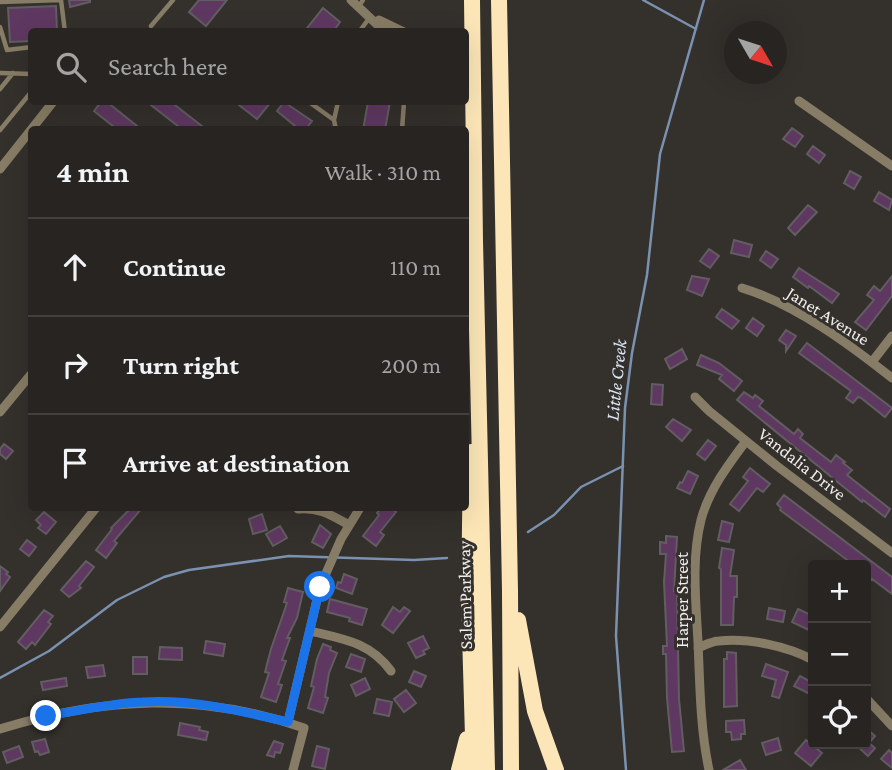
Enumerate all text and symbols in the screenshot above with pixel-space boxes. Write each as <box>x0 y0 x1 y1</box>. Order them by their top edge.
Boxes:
north arrow <box>724 21 787 84</box>
search box <box>28 28 469 105</box>
icon: search <box>52 48 90 86</box>
text: Search here <box>108 52 227 81</box>
text: 4 min <box>56 155 129 188</box>
text: Walk · 310 m <box>325 159 441 185</box>
icon: ahead <box>56 248 94 286</box>
text: Continue <box>123 253 226 282</box>
text: 110 m <box>390 254 441 280</box>
street label: Janet Avenue <box>781 282 873 349</box>
water label: Little Creek <box>601 338 631 422</box>
icon: right <box>56 346 94 384</box>
text: Turn right <box>123 351 239 380</box>
text: 200 m <box>381 352 441 378</box>
street label: Vandalia Drive <box>754 424 850 504</box>
icon: arrive <box>56 444 94 482</box>
text: Arrive at destination <box>123 449 350 478</box>
street label: Salem Parkway <box>454 540 476 649</box>
street label: Harper Street <box>672 551 692 648</box>
map controls <box>808 560 871 749</box>
button: + <box>808 560 871 623</box>
route start <box>304 571 335 602</box>
button: − <box>808 623 871 686</box>
button: locate <box>808 686 871 749</box>
route end <box>30 700 61 731</box>

